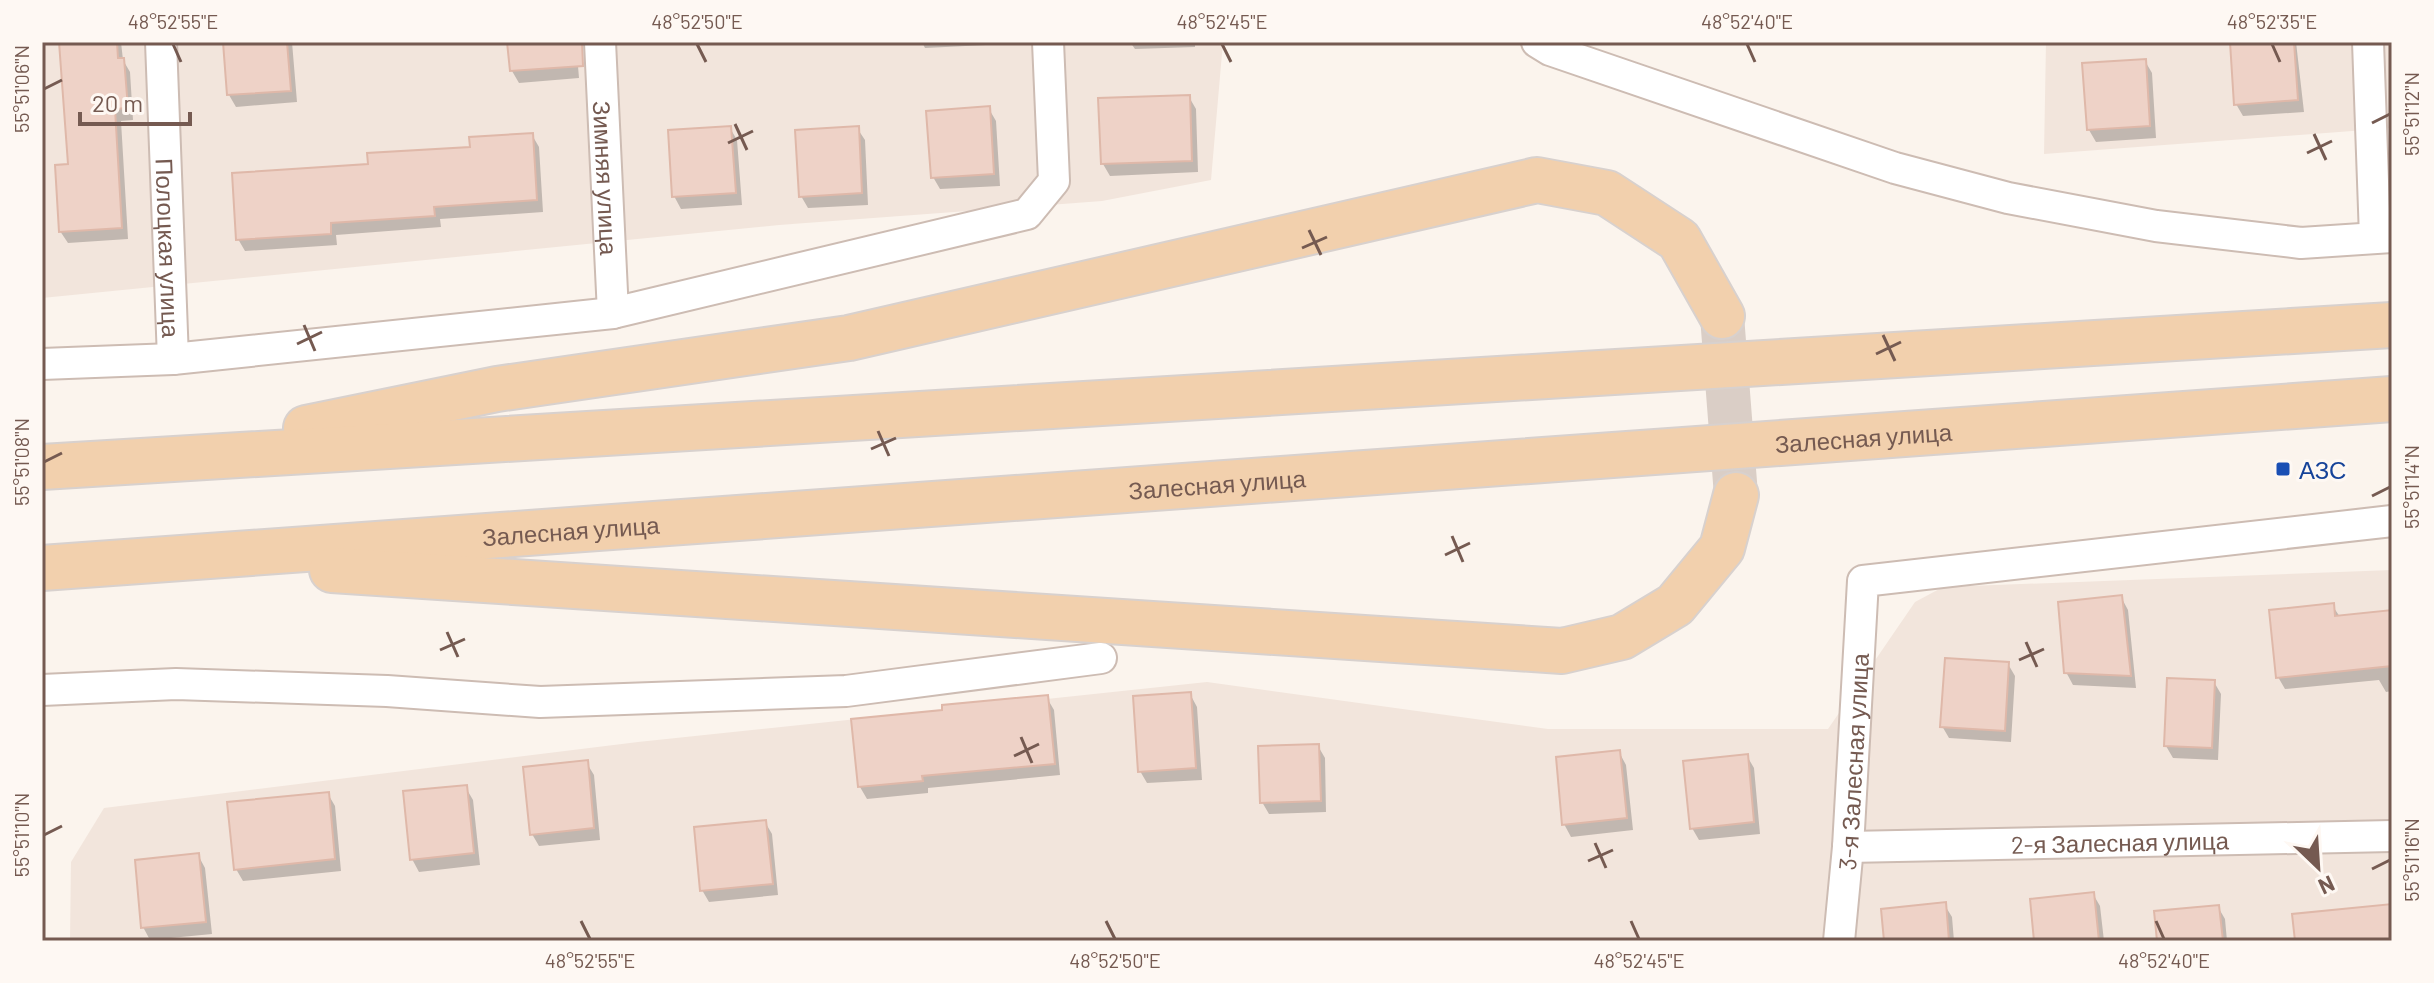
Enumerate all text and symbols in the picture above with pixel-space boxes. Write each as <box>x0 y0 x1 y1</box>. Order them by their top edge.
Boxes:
text: 48°52'55"E <box>128 9 218 33</box>
text: 48°52'50"E <box>651 9 743 33</box>
text: 48°52'45"E <box>1176 9 1268 33</box>
text: 48°52'40"E <box>1701 9 1793 33</box>
text: 48°52'35"E <box>2227 9 2317 33</box>
text: 55°51'06"N <box>9 45 33 133</box>
text: 55°51'12"N <box>2399 72 2423 156</box>
scale bar <box>80 76 190 126</box>
text: 20 m <box>92 88 143 117</box>
street label: Зимняя улица <box>588 100 625 256</box>
street label: Полоцкая улица <box>151 158 187 339</box>
street label: Залесная улица <box>1774 416 1954 458</box>
text: 55°51'08"N <box>9 418 33 506</box>
text: 55°51'14"N <box>2399 445 2423 529</box>
place label: АЗС <box>2299 455 2346 484</box>
marker: АЗС <box>2274 460 2292 478</box>
street label: Залесная улица <box>1127 463 1307 504</box>
street label: Залесная улица <box>481 509 661 551</box>
street label: 3-я Залесная улица <box>1831 652 1873 871</box>
text: 55°51'10"N <box>9 793 33 877</box>
text: 55°51'16"N <box>2399 818 2423 902</box>
street label: 2-я Залесная улица <box>2011 825 2230 858</box>
north arrow <box>2278 827 2358 907</box>
text: N <box>2315 871 2339 901</box>
text: 48°52'55"E <box>545 948 635 972</box>
text: 48°52'50"E <box>1069 948 1161 972</box>
text: 48°52'45"E <box>1593 948 1685 972</box>
text: 48°52'40"E <box>2118 948 2210 972</box>

